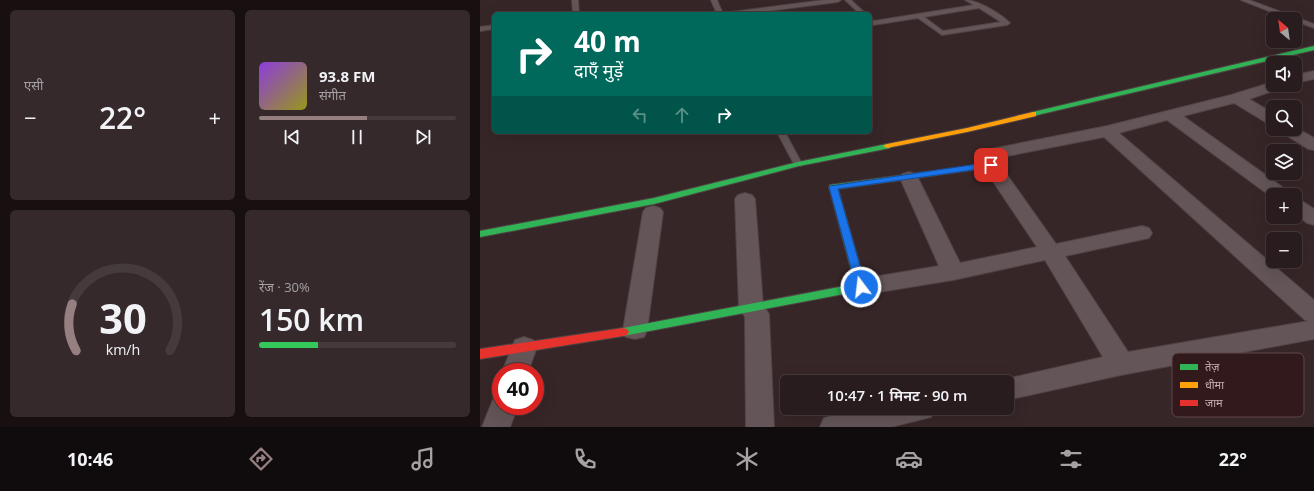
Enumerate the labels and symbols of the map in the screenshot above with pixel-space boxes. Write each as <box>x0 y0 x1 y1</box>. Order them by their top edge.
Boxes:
north arrow <box>1266 12 1302 48</box>
pin <box>974 148 1008 182</box>
position arrow <box>840 266 882 308</box>
legend <box>1172 353 1304 417</box>
text: तेज़ <box>1205 359 1220 374</box>
speed limit sign: 40 <box>492 363 544 415</box>
text: धीमा <box>1205 377 1224 392</box>
text: जाम <box>1205 395 1223 410</box>

